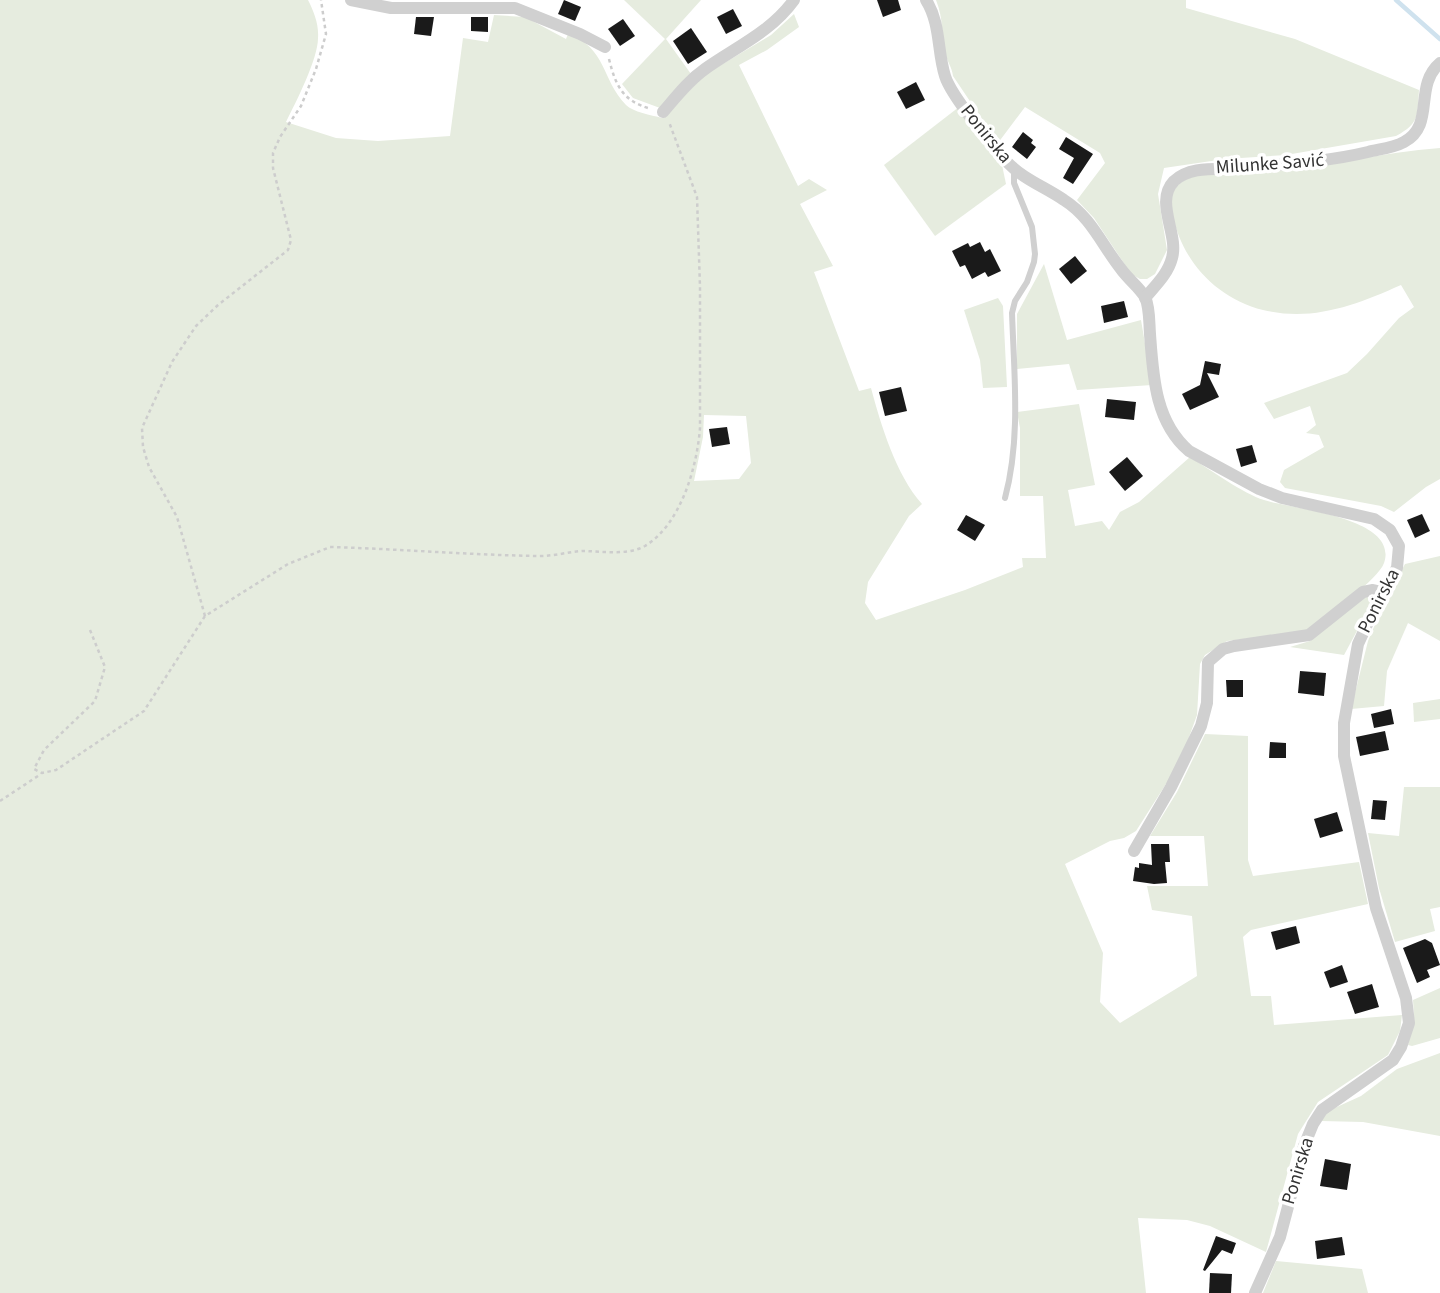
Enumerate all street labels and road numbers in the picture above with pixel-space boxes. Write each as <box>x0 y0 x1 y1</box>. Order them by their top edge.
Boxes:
street label: Ponirska <box>954 99 1018 169</box>
street label: Milunke Savić <box>1215 147 1325 181</box>
street label: Ponirska <box>1351 564 1407 638</box>
street label: Ponirska <box>1275 1134 1321 1208</box>

